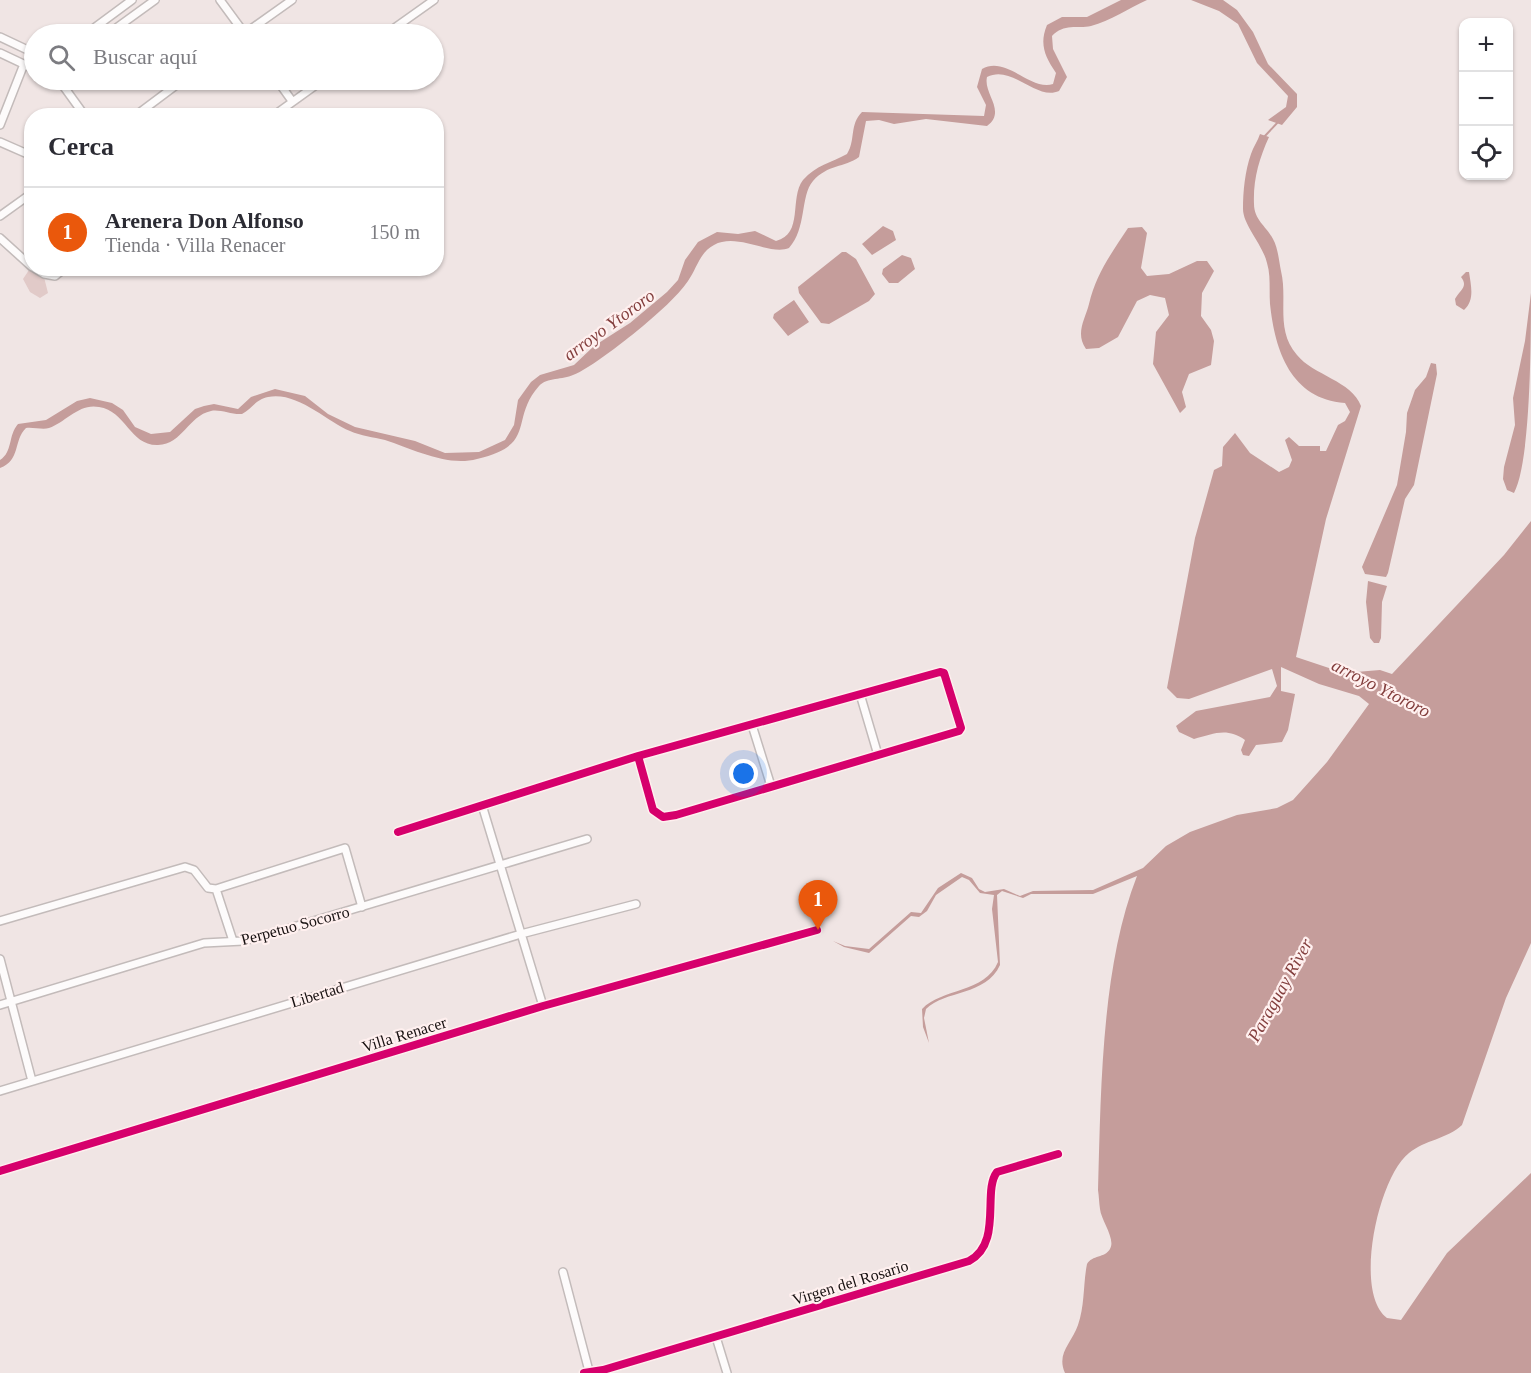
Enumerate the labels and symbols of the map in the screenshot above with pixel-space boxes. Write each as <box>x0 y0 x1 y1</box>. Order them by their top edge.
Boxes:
water label: arroyo Ytororo <box>560 285 658 365</box>
water label: arroyo Ytororo <box>1329 655 1433 721</box>
your location <box>729 759 758 788</box>
pin: 1 <box>798 880 838 930</box>
street label: Perpetuo Socorro <box>239 903 351 949</box>
water label: Paraguay River <box>1243 934 1317 1046</box>
street label: Libertad <box>289 978 346 1011</box>
street label: Villa Renacer <box>360 1013 449 1055</box>
street label: Virgen del Rosario <box>790 1257 911 1309</box>

